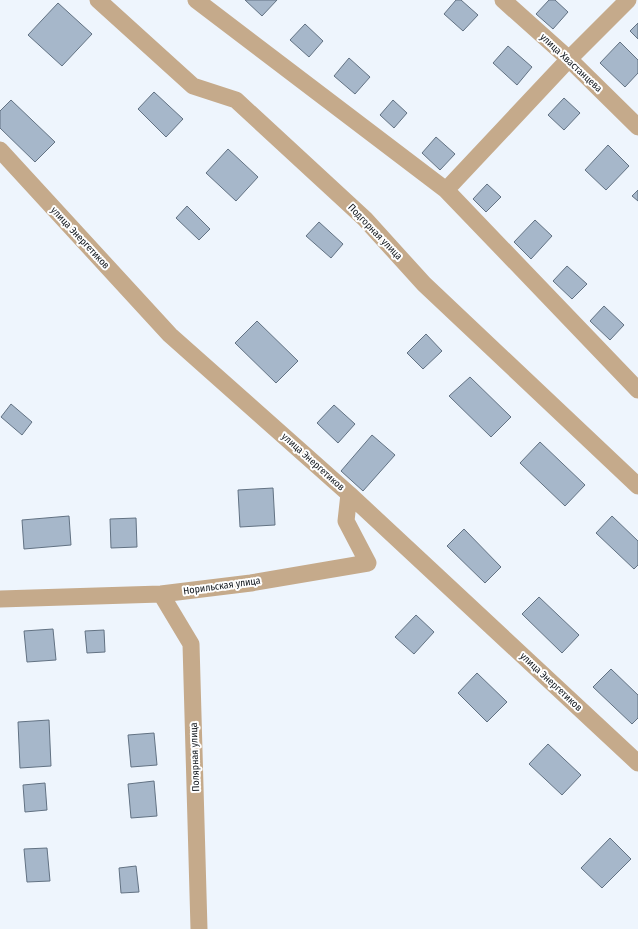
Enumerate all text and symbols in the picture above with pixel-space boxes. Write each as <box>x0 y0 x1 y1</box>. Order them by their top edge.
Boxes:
street label: улица Хвастанцева <box>538 31 605 95</box>
street label: Подгорная улица <box>345 202 405 262</box>
street label: улица Энергетиков <box>48 204 112 272</box>
street label: улица Энергетиков <box>279 431 347 493</box>
street label: Норильская улица <box>183 575 261 597</box>
street label: улица Энергетиков <box>517 650 585 714</box>
street label: Полярная улица <box>188 722 202 792</box>

